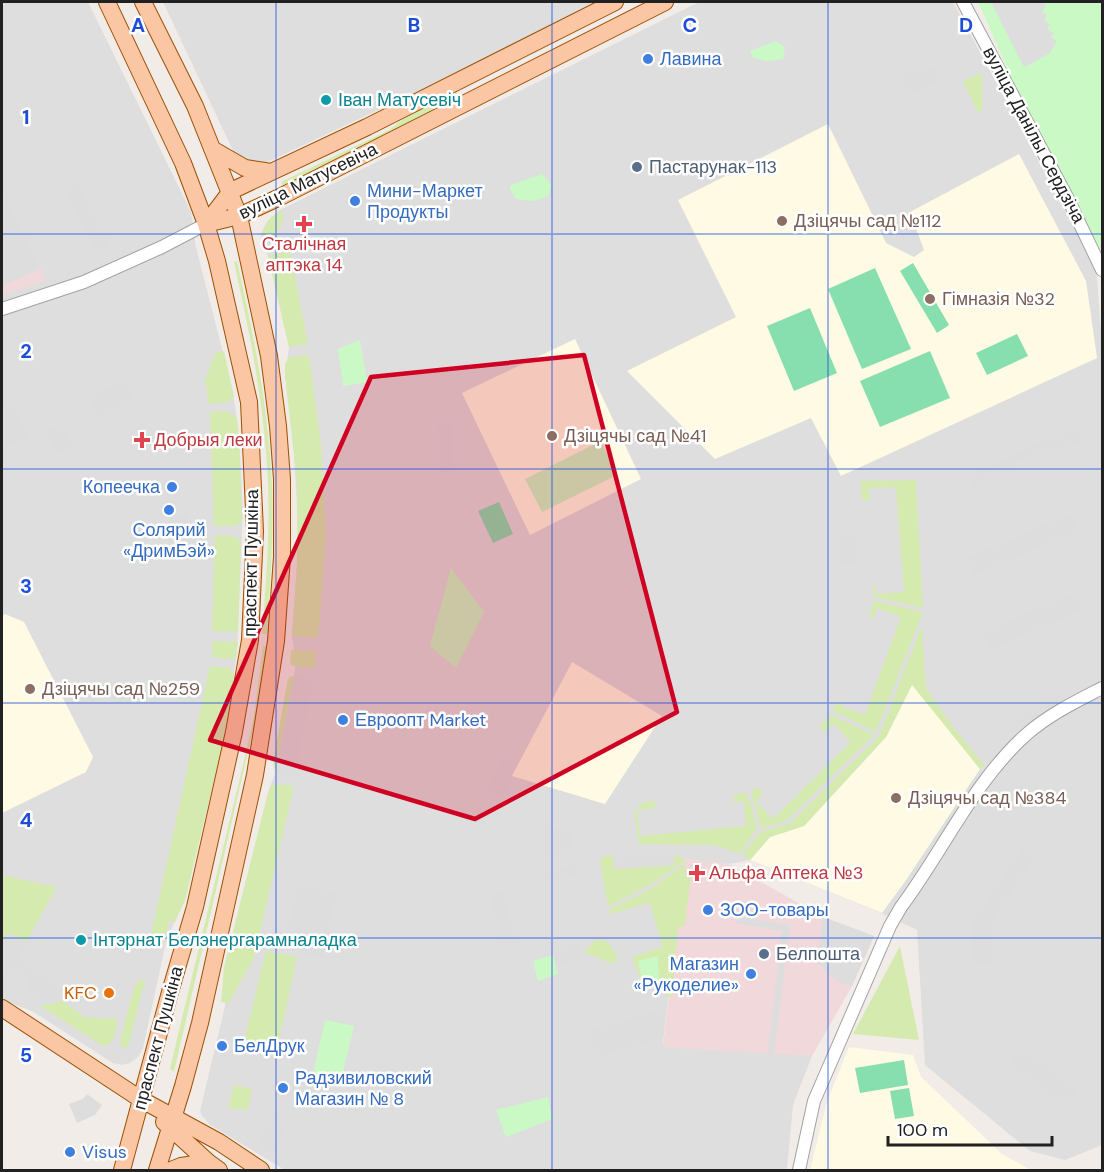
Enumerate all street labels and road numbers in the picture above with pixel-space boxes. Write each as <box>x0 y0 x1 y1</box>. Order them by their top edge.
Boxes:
street label: вуліца Данілы Сердзіча <box>977 43 1091 228</box>
street label: вуліца Матусевіча <box>235 137 382 225</box>
street label: праспект Пушкіна <box>238 488 264 637</box>
street label: праспект Пушкіна <box>127 963 189 1113</box>

